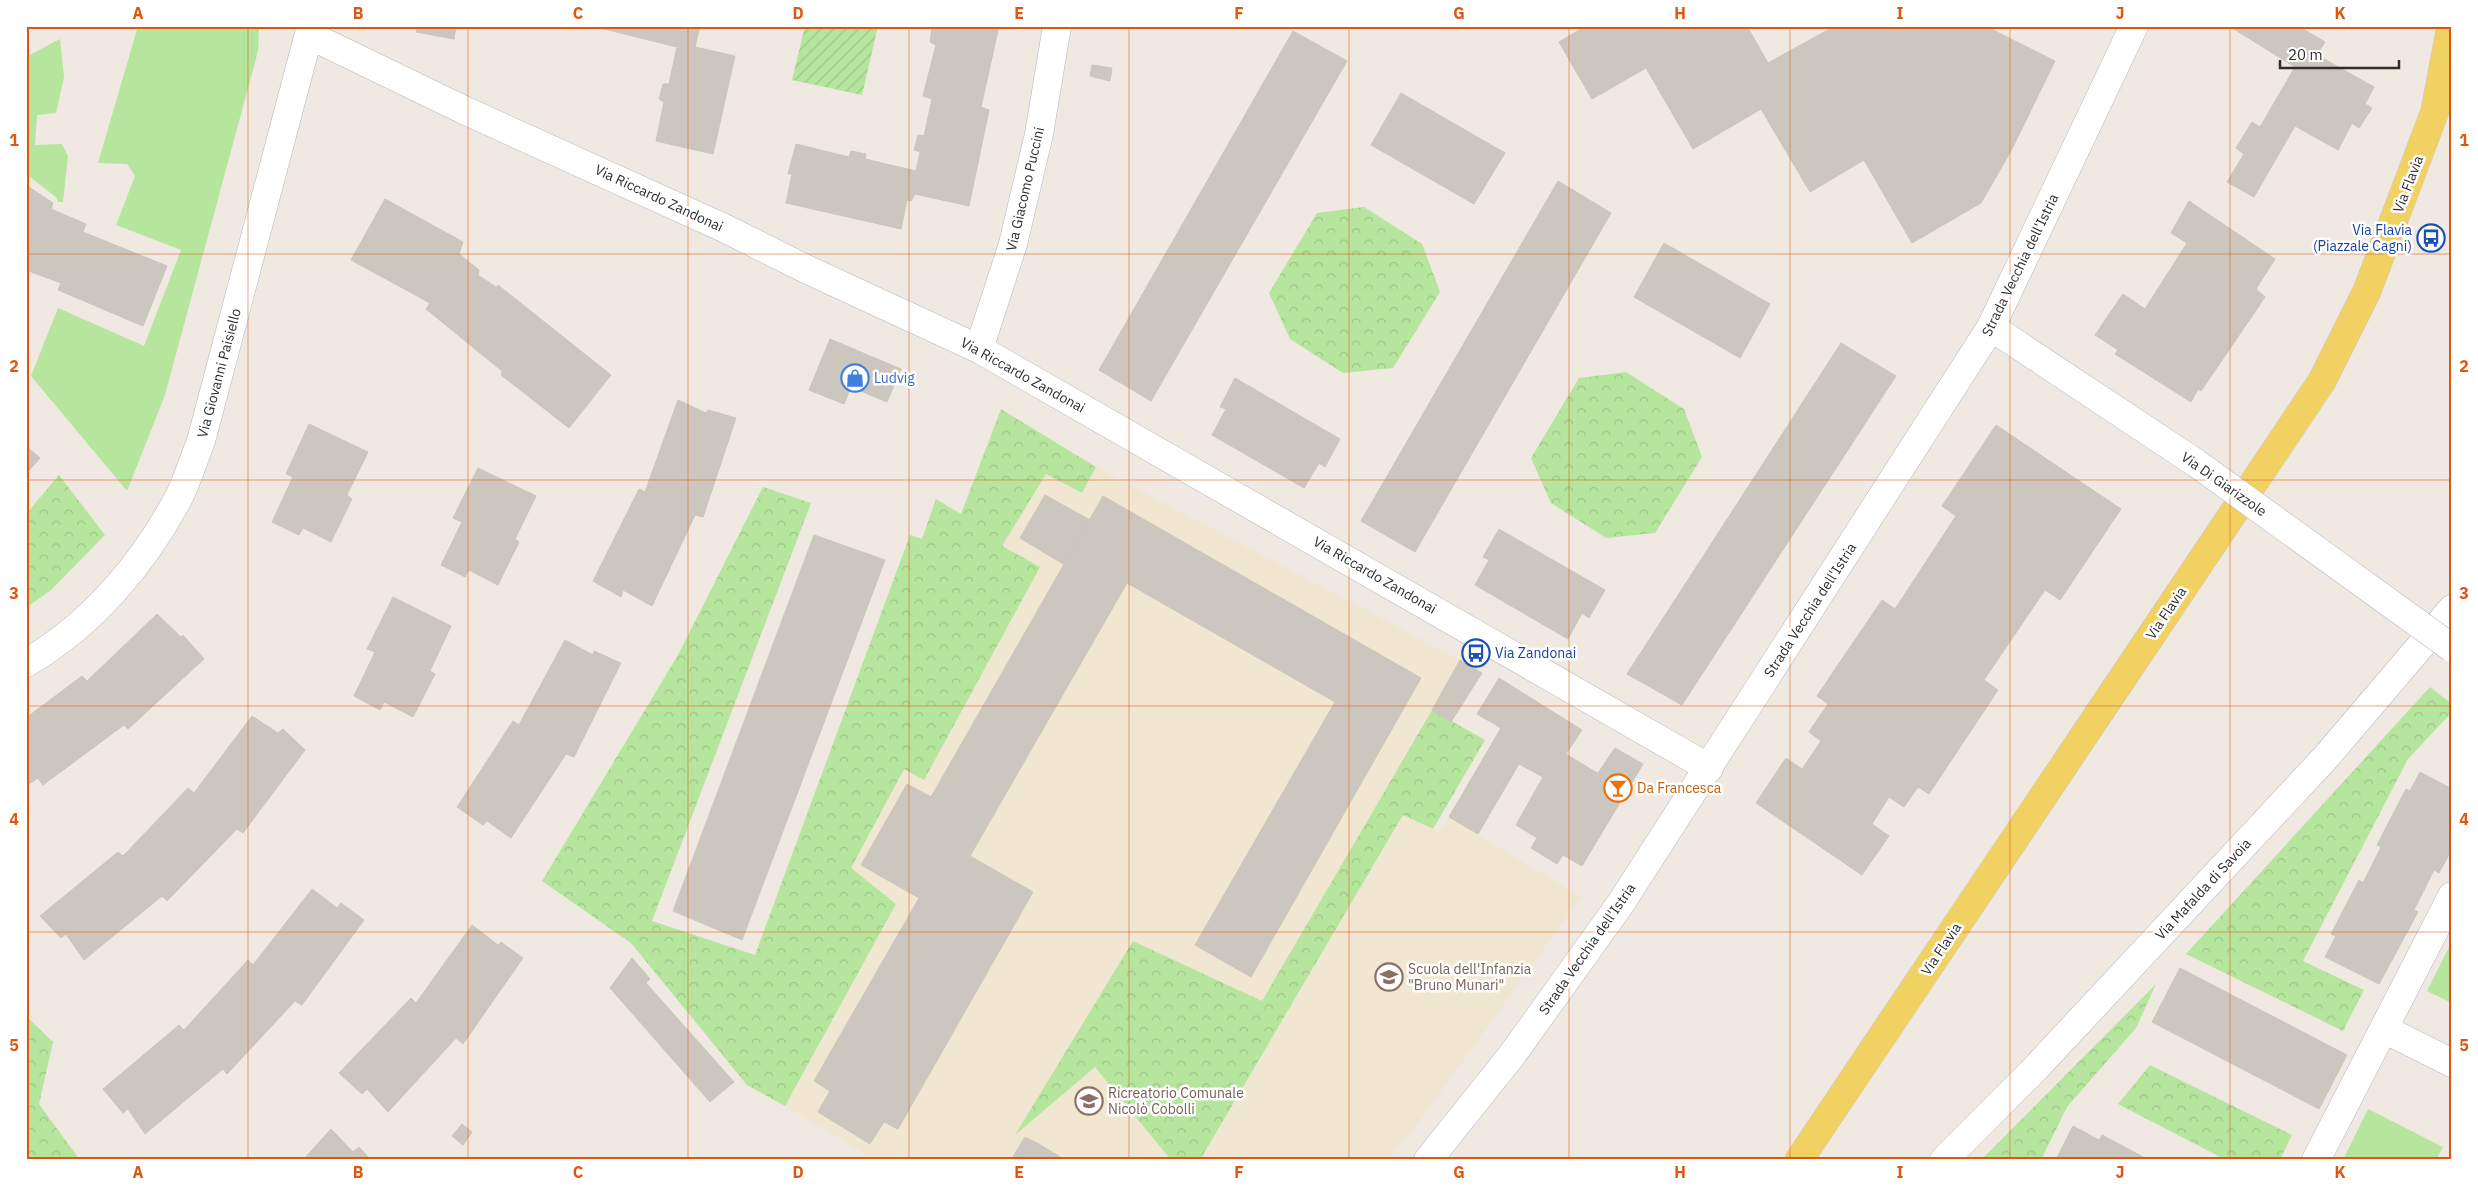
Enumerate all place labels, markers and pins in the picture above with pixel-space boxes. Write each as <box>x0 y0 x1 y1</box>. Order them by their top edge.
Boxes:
place label: Via Flavia (Piazzale Cagni) <box>2313 221 2413 255</box>
bus stop icon: Via Flavia (Piazzale Cagni) <box>2416 223 2446 253</box>
shop icon: Ludvig <box>840 363 870 393</box>
place label: Ludvig <box>874 369 915 387</box>
bus stop icon: Via Zandonai <box>1461 638 1491 668</box>
place label: Via Zandonai <box>1495 644 1576 662</box>
bar icon: Da Francesca <box>1603 773 1633 803</box>
place label: Da Francesca <box>1637 779 1722 797</box>
place label: Scuola dell'Infanzia "Bruno Munari" <box>1408 960 1532 994</box>
school or university icon: Scuola dell'Infanzia "Bruno Munari" <box>1374 962 1404 992</box>
place label: Ricreatorio Comunale Nicolò Cobolli <box>1108 1084 1244 1118</box>
school or university icon: Ricreatorio Comunale Nicolò Cobolli <box>1074 1086 1104 1116</box>

